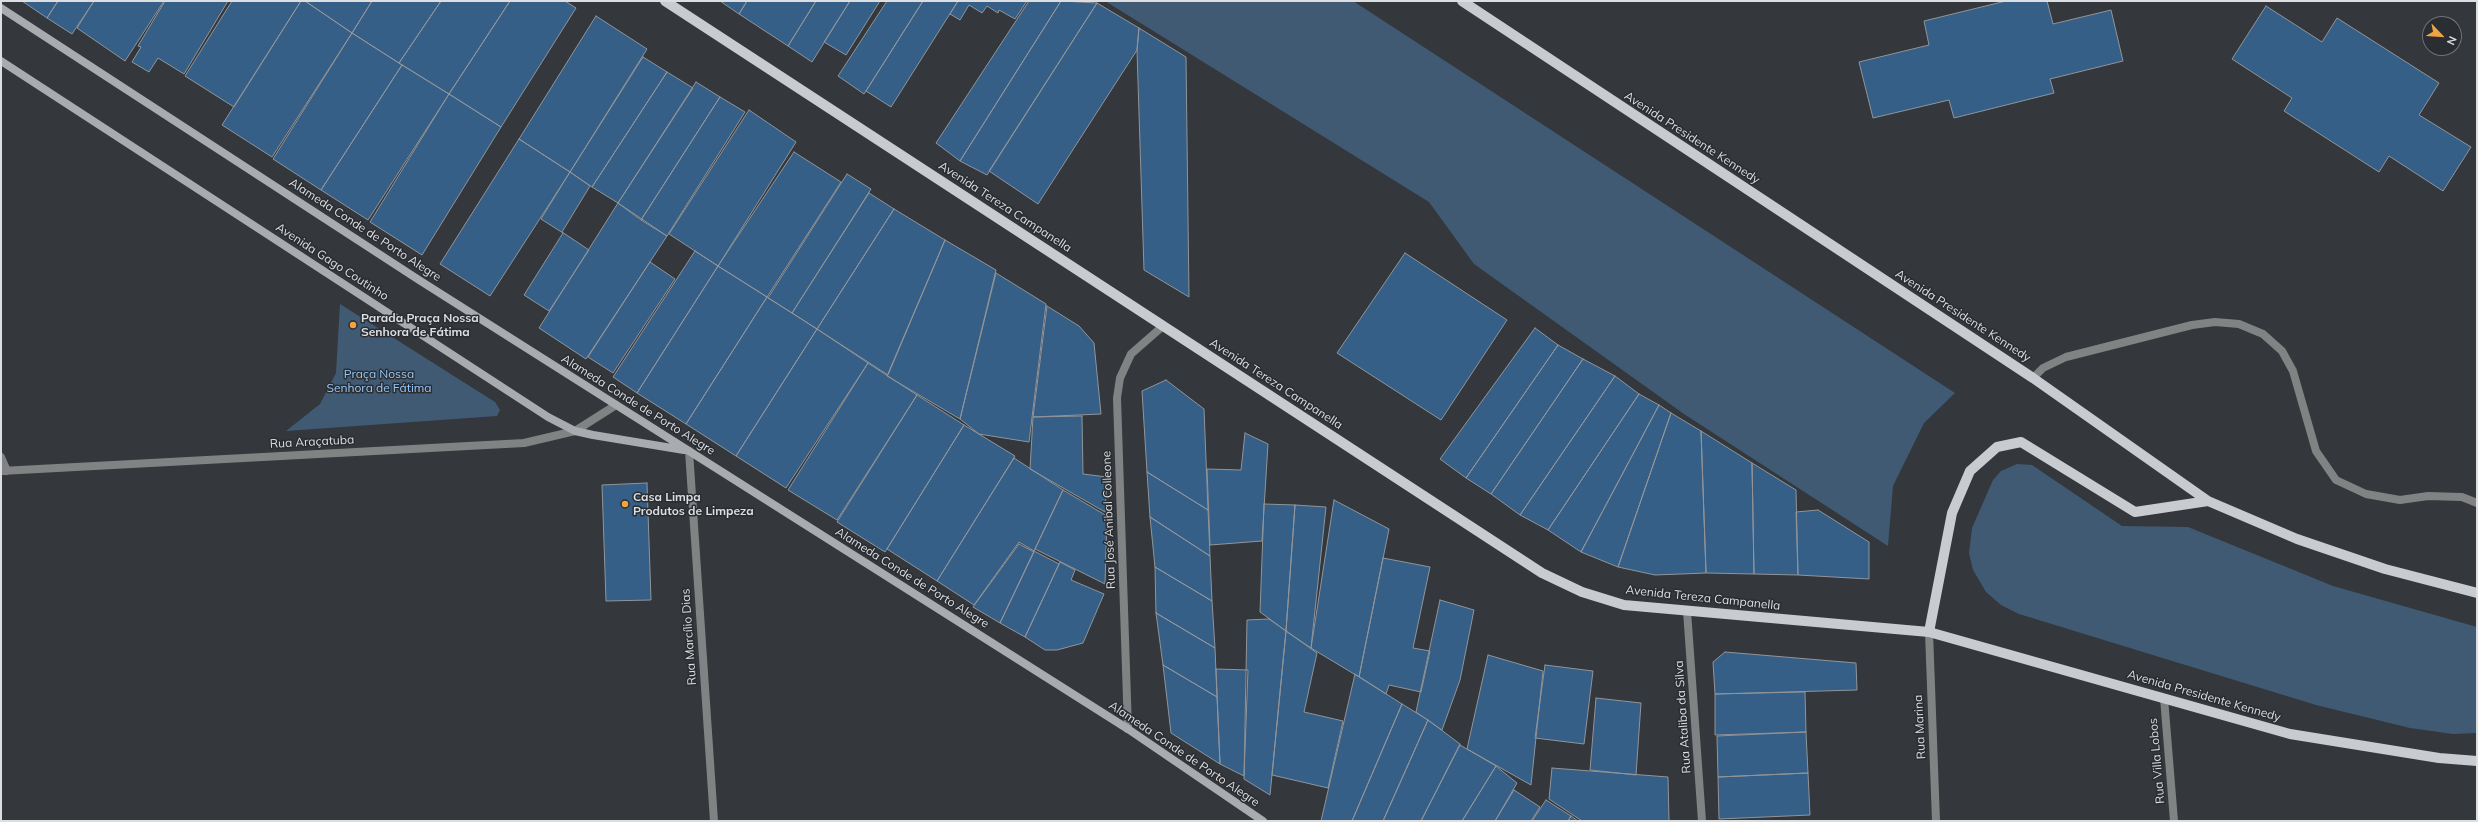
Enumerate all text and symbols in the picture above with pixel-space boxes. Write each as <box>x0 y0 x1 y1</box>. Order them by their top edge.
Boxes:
north arrow <box>2422 16 2462 56</box>
text: N <box>2444 34 2460 47</box>
street label: Avenida Presidente Kennedy <box>1622 89 1762 187</box>
street label: Avenida Tereza Campanella <box>936 159 1074 255</box>
street label: Alameda Conde de Porto Alegre <box>286 175 444 285</box>
street label: Avenida Gago Coutinho <box>273 220 391 304</box>
street label: Avenida Presidente Kennedy <box>1893 267 2033 365</box>
place label: Parada Praça Nossa Senhora de Fátima <box>361 311 479 339</box>
marker: Parada Praça Nossa Senhora de Fátima <box>348 320 358 330</box>
street label: Avenida Tereza Campanella <box>1207 336 1345 432</box>
street label: Alameda Conde de Porto Alegre <box>559 352 717 458</box>
park label: Praça Nossa Senhora de Fátima <box>326 367 432 395</box>
street label: Rua Araçatuba <box>269 433 355 451</box>
street label: Rua José Anibal Colleone <box>1099 451 1119 589</box>
place label: Casa Limpa Produtos de Limpeza <box>633 490 754 518</box>
marker: Casa Limpa Produtos de Limpeza <box>620 499 630 509</box>
street label: Alameda Conde de Porto Alegre <box>833 525 991 631</box>
street label: Avenida Tereza Campanella <box>1625 583 1781 613</box>
street label: Rua Marcílio Dias <box>678 588 700 686</box>
street label: Rua Ataliba da Silva <box>1672 660 1694 774</box>
street label: Avenida Presidente Kennedy <box>2126 667 2282 725</box>
street label: Rua Marina <box>1911 694 1929 760</box>
street label: Alameda Conde de Porto Alegre <box>1106 698 1262 810</box>
street label: Rua Villa Lobos <box>2146 717 2168 805</box>

